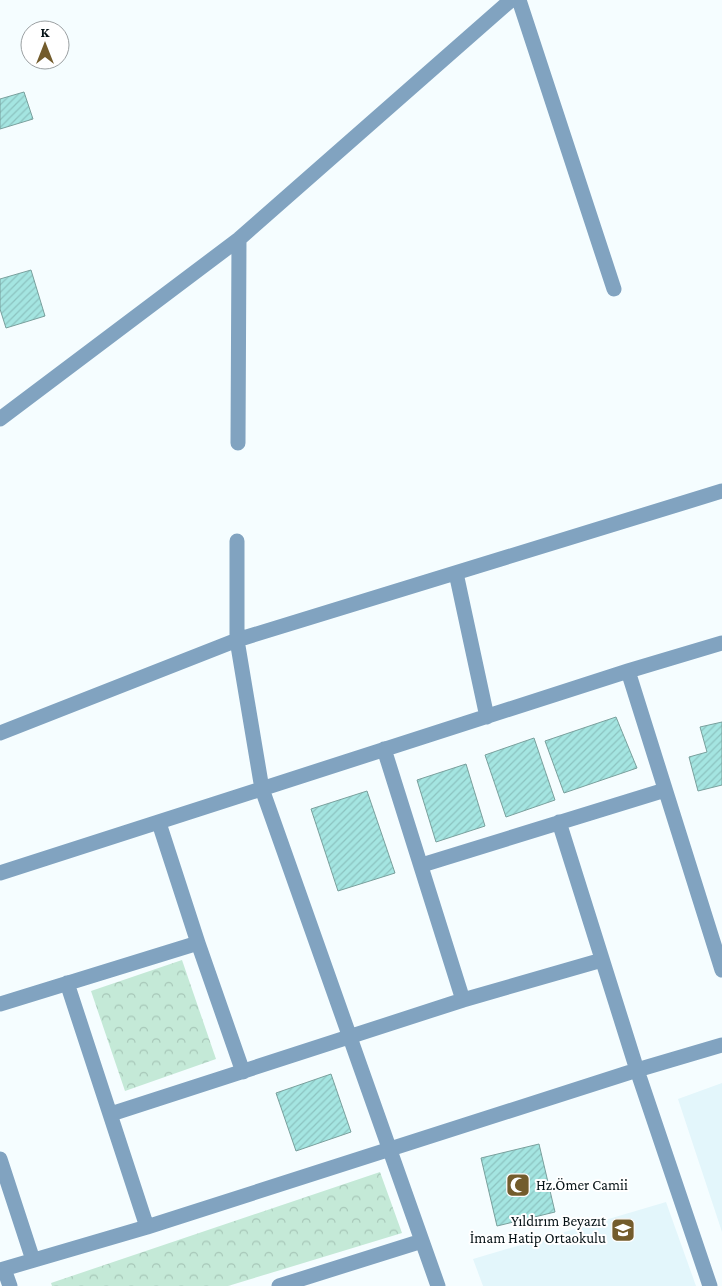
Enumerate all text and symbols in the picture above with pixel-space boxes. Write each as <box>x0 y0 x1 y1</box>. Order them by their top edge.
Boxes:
north arrow <box>20 20 70 70</box>
text: K <box>41 24 51 40</box>
mosque icon: Hz.Ömer Camii <box>505 1172 531 1198</box>
place label: Hz.Ömer Camii <box>536 1177 628 1193</box>
place label: Yıldırım Beyazıt İmam Hatip Ortaokulu <box>470 1213 607 1247</box>
school or university icon: Yıldırım Beyazıt İmam Hatip Ortaokulu <box>610 1217 636 1243</box>

